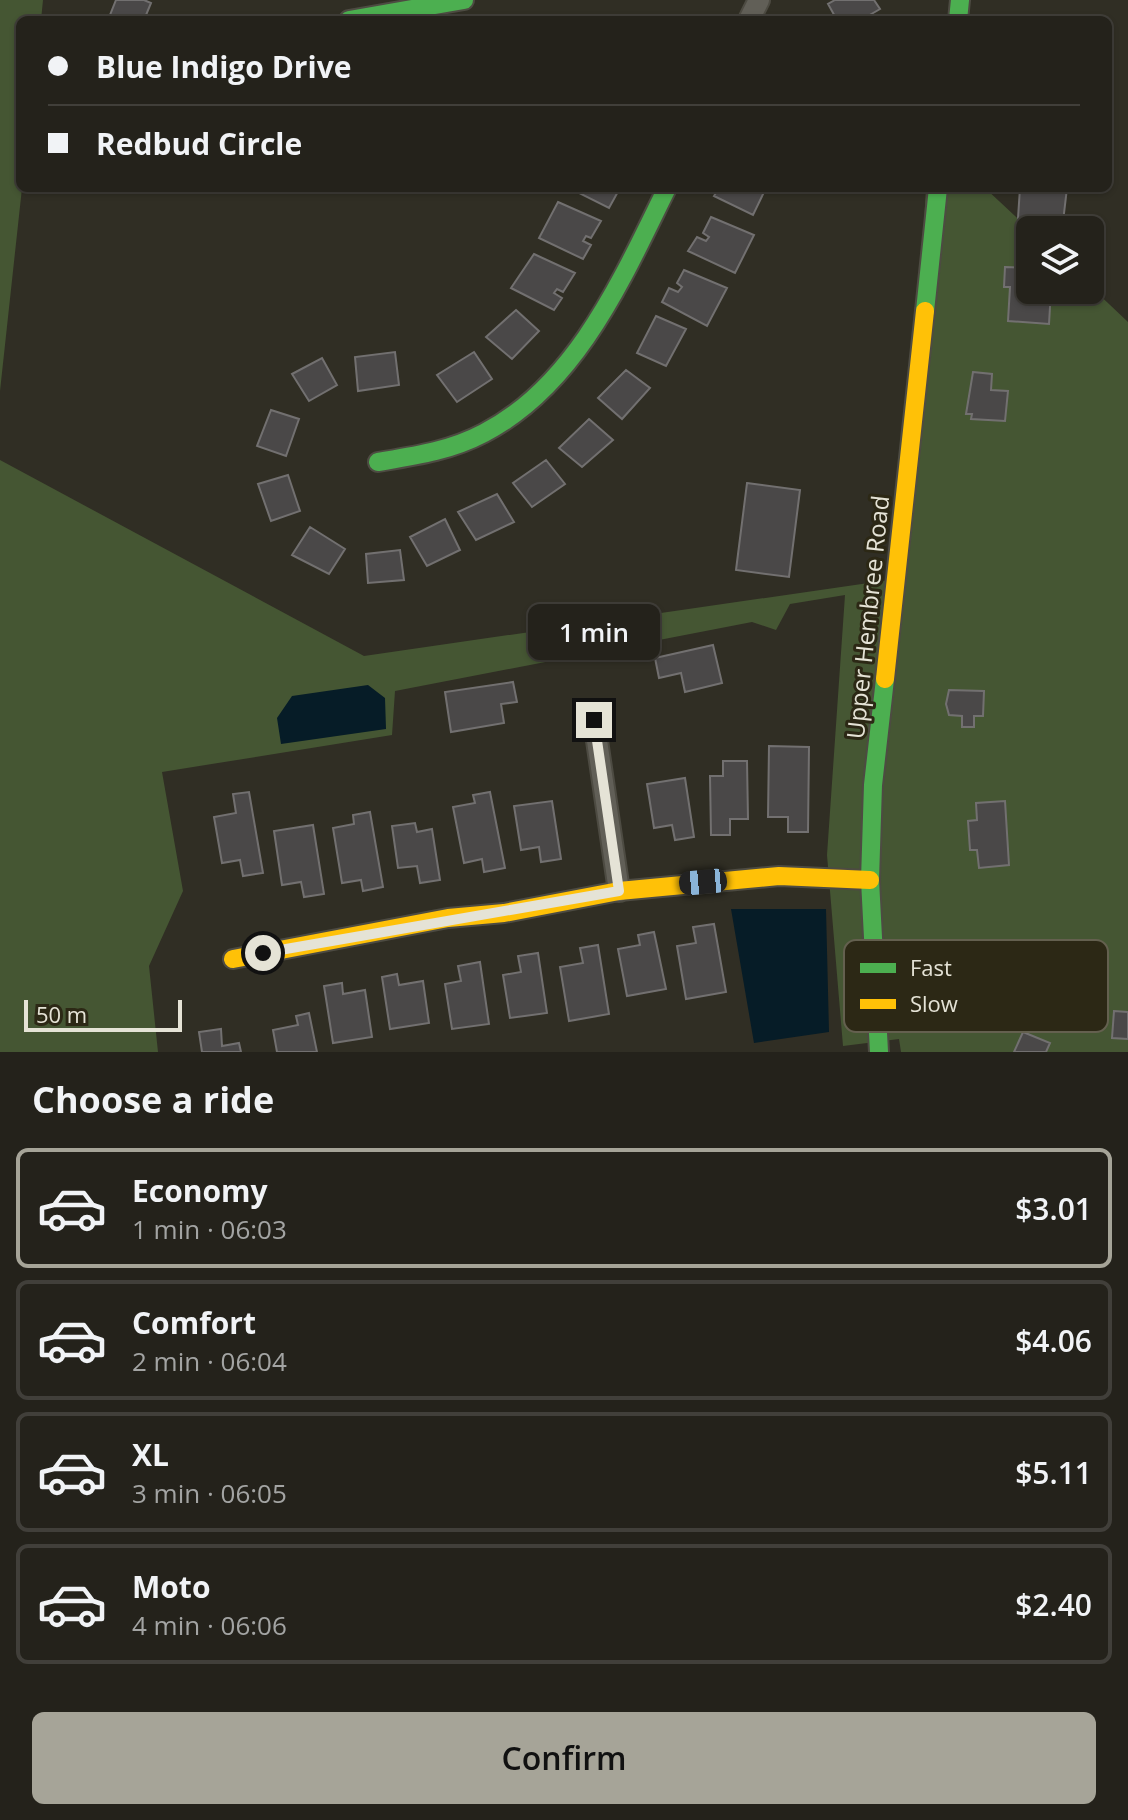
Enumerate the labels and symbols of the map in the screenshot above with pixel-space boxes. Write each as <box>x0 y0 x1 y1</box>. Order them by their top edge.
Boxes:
street label: Upper Hembree Road <box>838 494 896 740</box>
callout: 1 min <box>528 604 660 660</box>
route end <box>576 702 612 738</box>
car <box>678 868 728 896</box>
route start <box>245 935 281 971</box>
legend <box>844 940 1108 1032</box>
text: Fast <box>910 952 952 982</box>
text: Slow <box>910 988 958 1018</box>
scale bar <box>24 996 182 1032</box>

